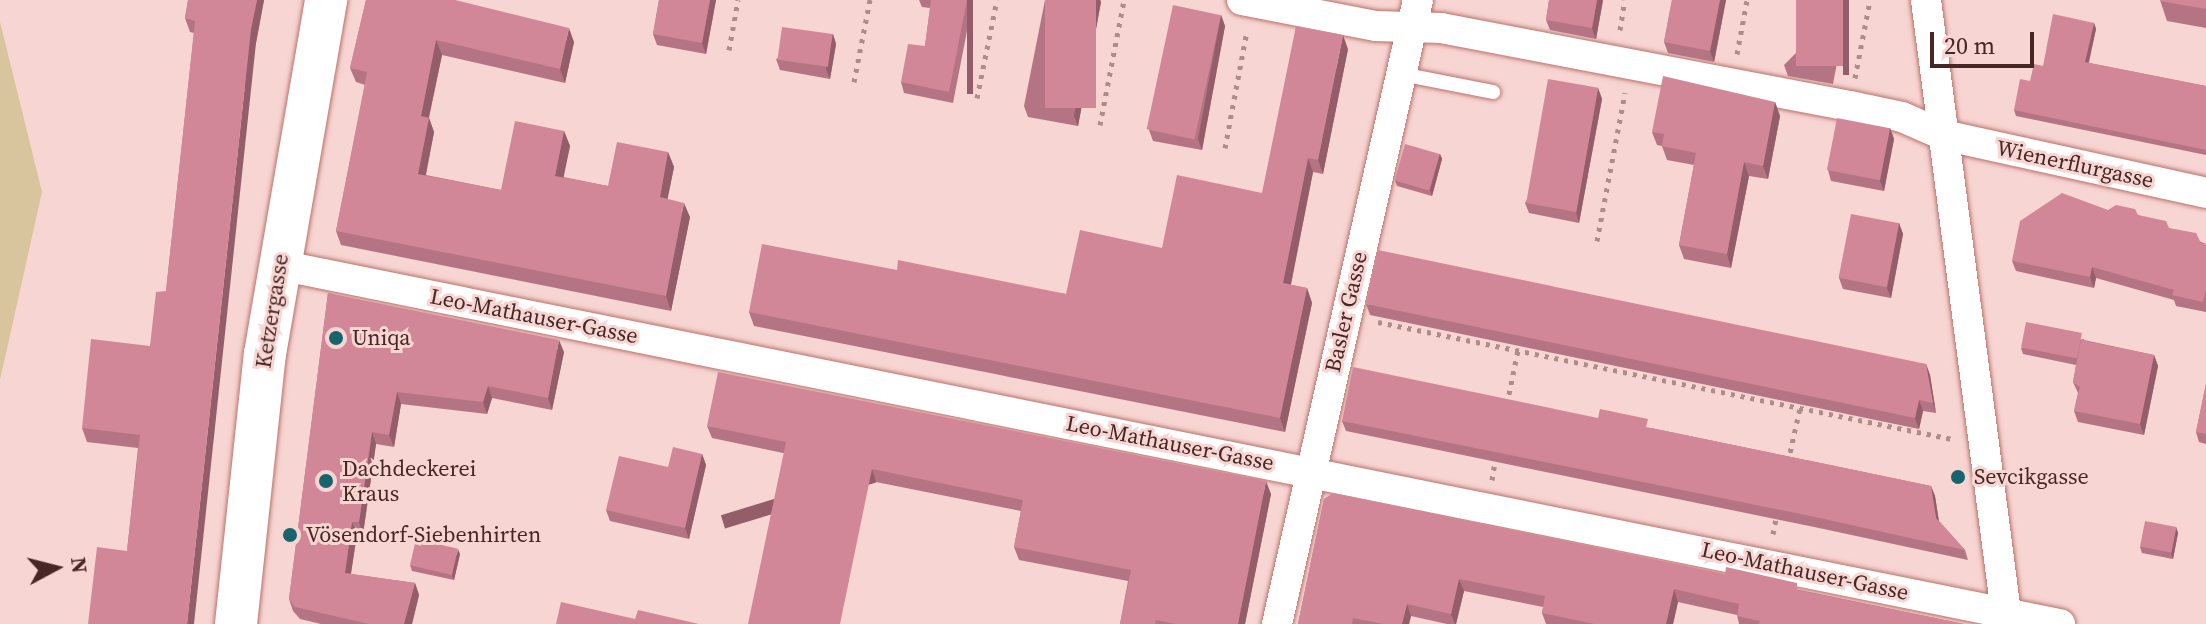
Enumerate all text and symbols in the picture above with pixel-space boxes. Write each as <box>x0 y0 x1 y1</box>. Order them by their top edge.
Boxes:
scale bar <box>1934 16 2038 66</box>
text: 20 m <box>1944 29 1995 62</box>
street label: Wienerflurgasse <box>1994 134 2156 194</box>
street label: Basler Gasse <box>1319 249 1373 375</box>
street label: Ketzergasse <box>250 252 294 370</box>
street label: Leo-Mathauser-Gasse <box>428 283 640 349</box>
place label: Uniqa <box>352 325 410 351</box>
marker: Uniqa <box>327 329 345 347</box>
street label: Leo-Mathauser-Gasse <box>1064 410 1276 476</box>
place label: Dachdeckerei Kraus <box>342 455 476 506</box>
place label: Sevcikgasse <box>1974 464 2089 490</box>
marker: Sevcikgasse <box>1949 468 1967 486</box>
marker: Dachdeckerei Kraus <box>317 472 335 490</box>
place label: Vösendorf-Siebenhirten <box>306 522 541 548</box>
marker: Vösendorf-Siebenhirten <box>281 526 299 544</box>
north arrow <box>16 528 96 608</box>
street label: Leo-Mathauser-Gasse <box>1699 536 1911 606</box>
text: N <box>64 555 96 575</box>

